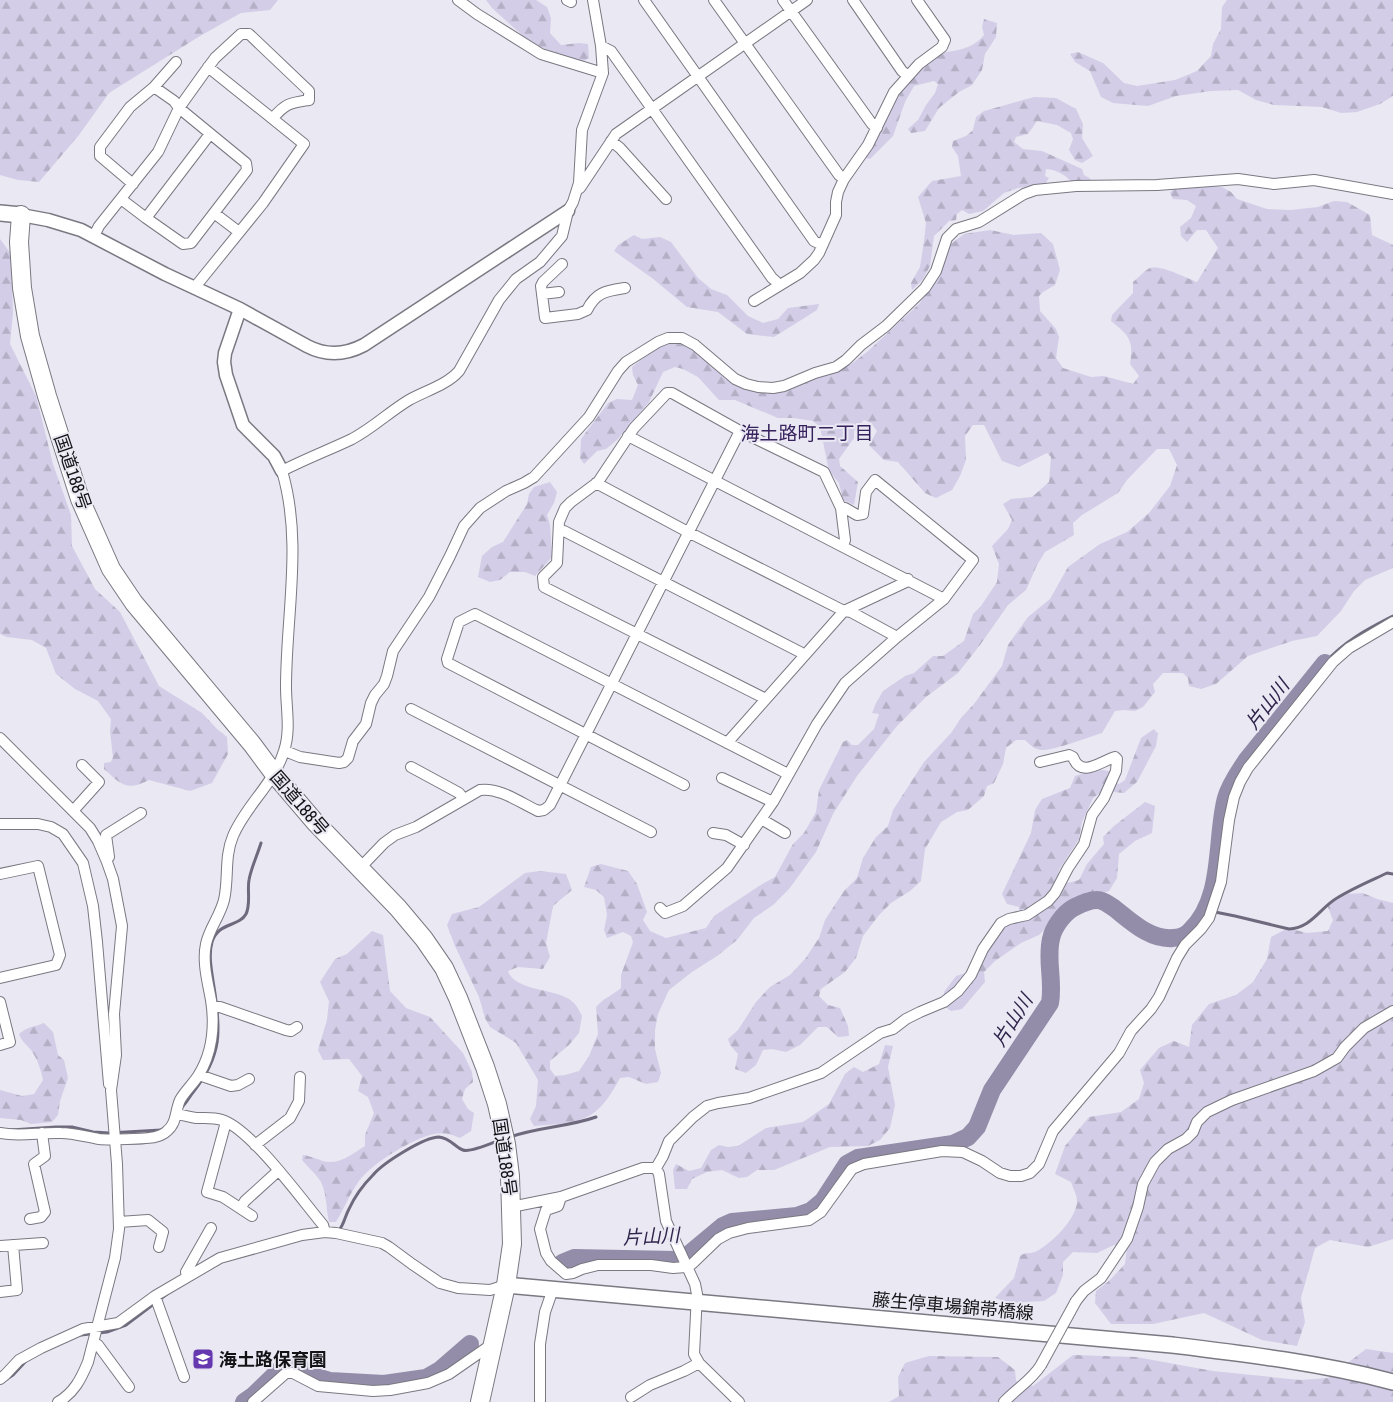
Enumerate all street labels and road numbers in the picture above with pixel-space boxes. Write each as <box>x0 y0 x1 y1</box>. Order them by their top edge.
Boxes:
street label: 国道188号 <box>48 431 98 513</box>
street label: 国道188号 <box>265 765 335 841</box>
street label: 国道188号 <box>487 1116 523 1198</box>
street label: 藤生停車場錦帯橋線 <box>871 1286 1035 1326</box>

